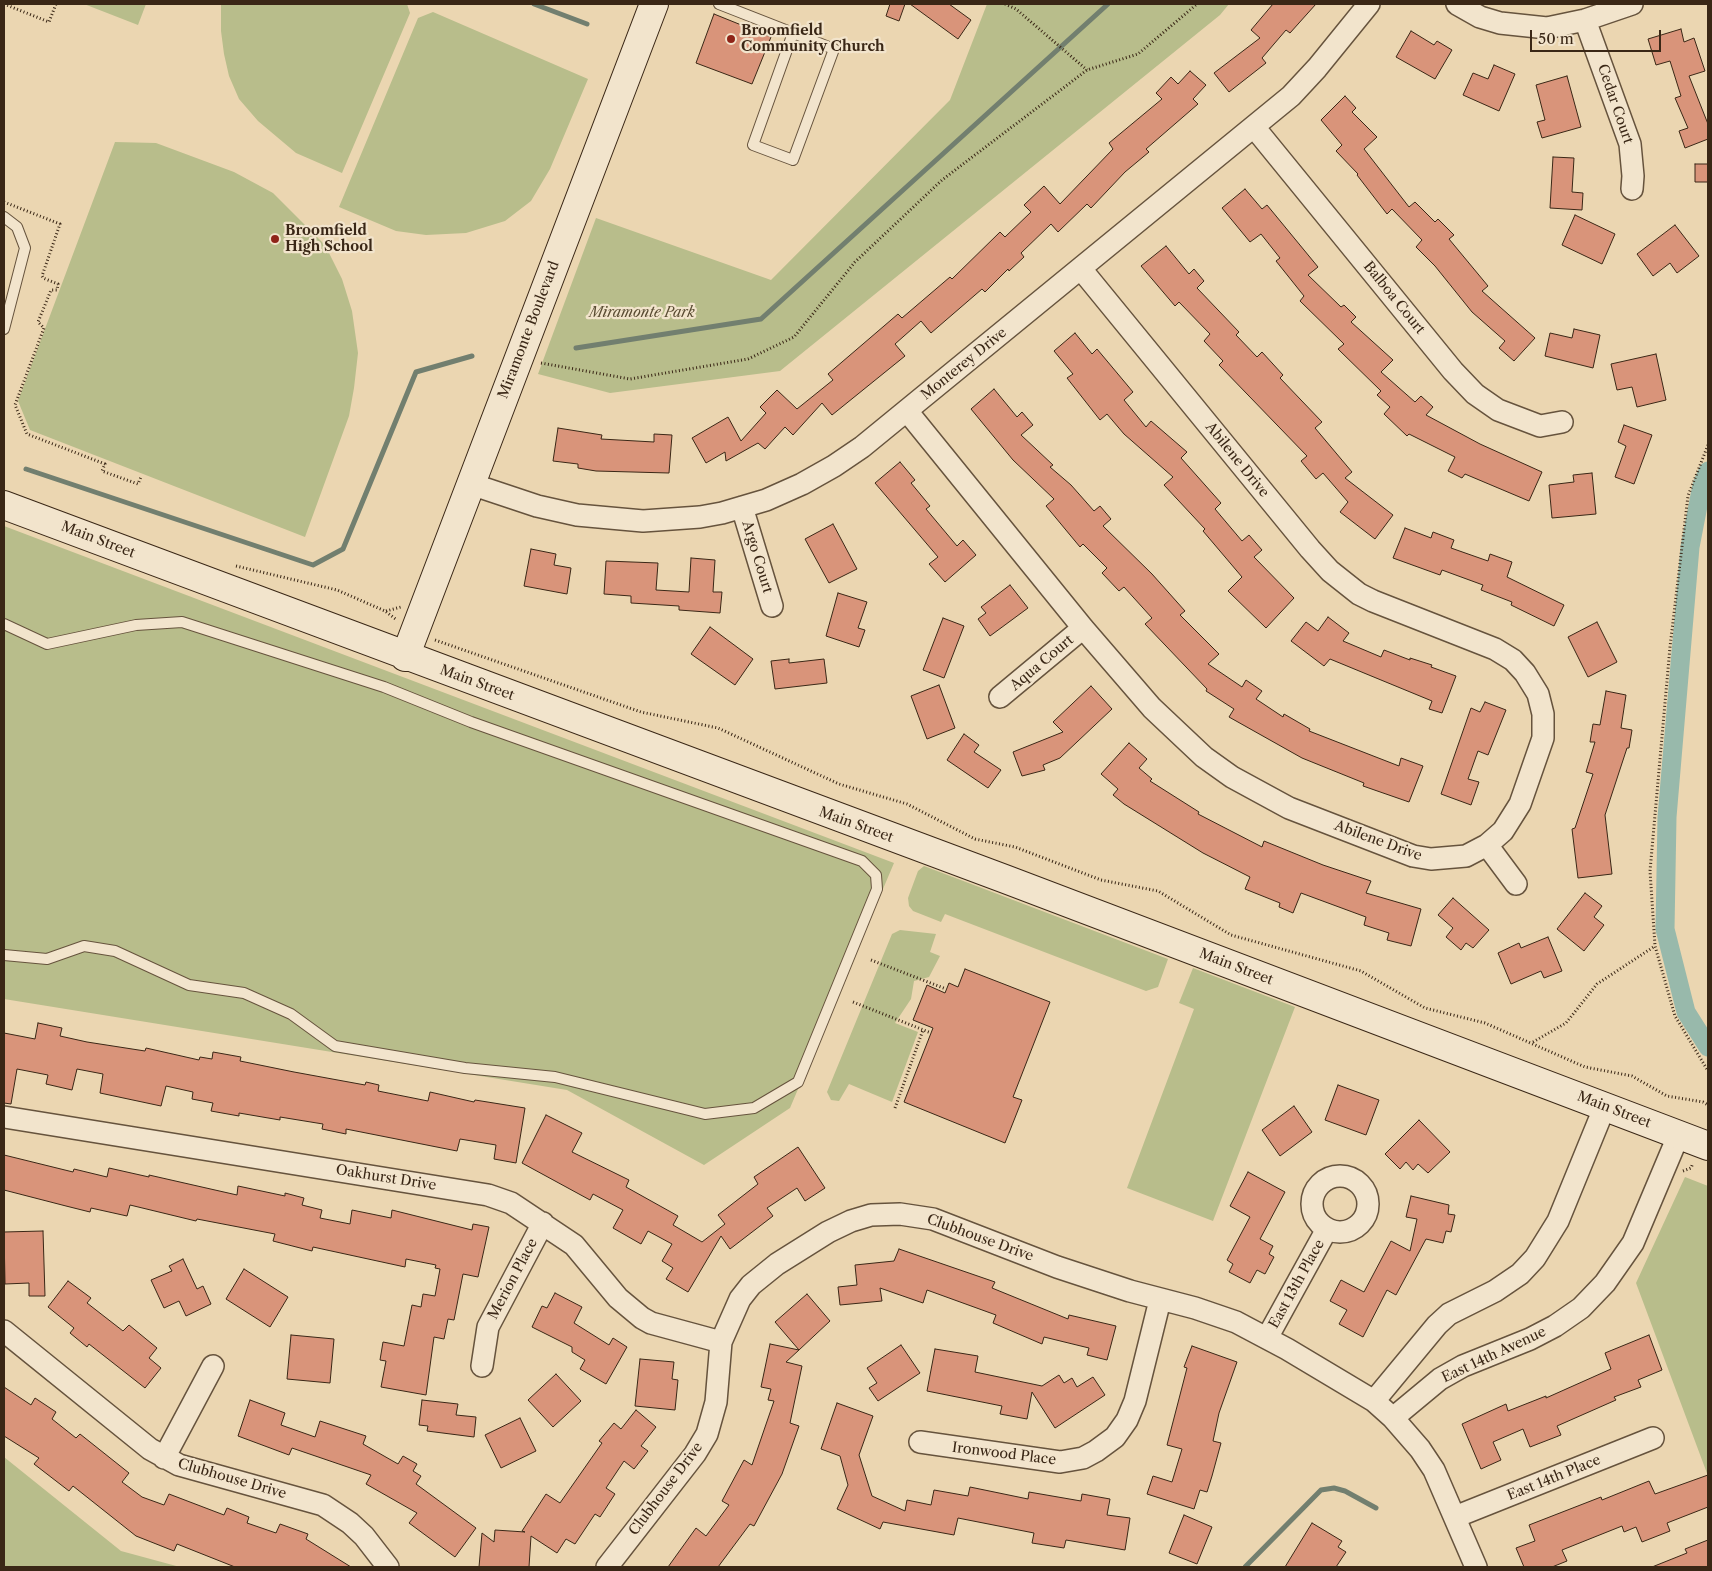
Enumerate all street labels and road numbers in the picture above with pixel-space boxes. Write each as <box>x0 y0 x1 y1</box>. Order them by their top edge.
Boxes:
street label: Cedar Court <box>1594 62 1636 146</box>
street label: Balboa Court <box>1360 258 1428 338</box>
street label: Miramonte Boulevard <box>495 259 563 401</box>
street label: Monterey Drive <box>918 324 1010 404</box>
street label: Abilene Drive <box>1202 419 1272 501</box>
street label: Main Street <box>59 518 137 562</box>
street label: Argo Court <box>738 519 776 595</box>
street label: Aqua Court <box>1007 632 1077 694</box>
street label: Main Street <box>438 662 516 704</box>
street label: Main Street <box>817 804 895 846</box>
street label: Abilene Drive <box>1332 817 1424 865</box>
street label: Main Street <box>1197 945 1275 989</box>
street label: Main Street <box>1575 1088 1653 1132</box>
street label: Oakhurst Drive <box>335 1162 437 1194</box>
street label: Clubhouse Drive <box>924 1211 1036 1265</box>
street label: Merion Place <box>485 1236 541 1322</box>
street label: East 13th Place <box>1266 1237 1328 1331</box>
street label: East 14th Avenue <box>1439 1324 1549 1386</box>
street label: Clubhouse Drive <box>626 1439 706 1539</box>
street label: Ironwood Place <box>951 1439 1057 1469</box>
street label: East 14th Place <box>1505 1452 1603 1504</box>
street label: Clubhouse Drive <box>176 1455 288 1503</box>

